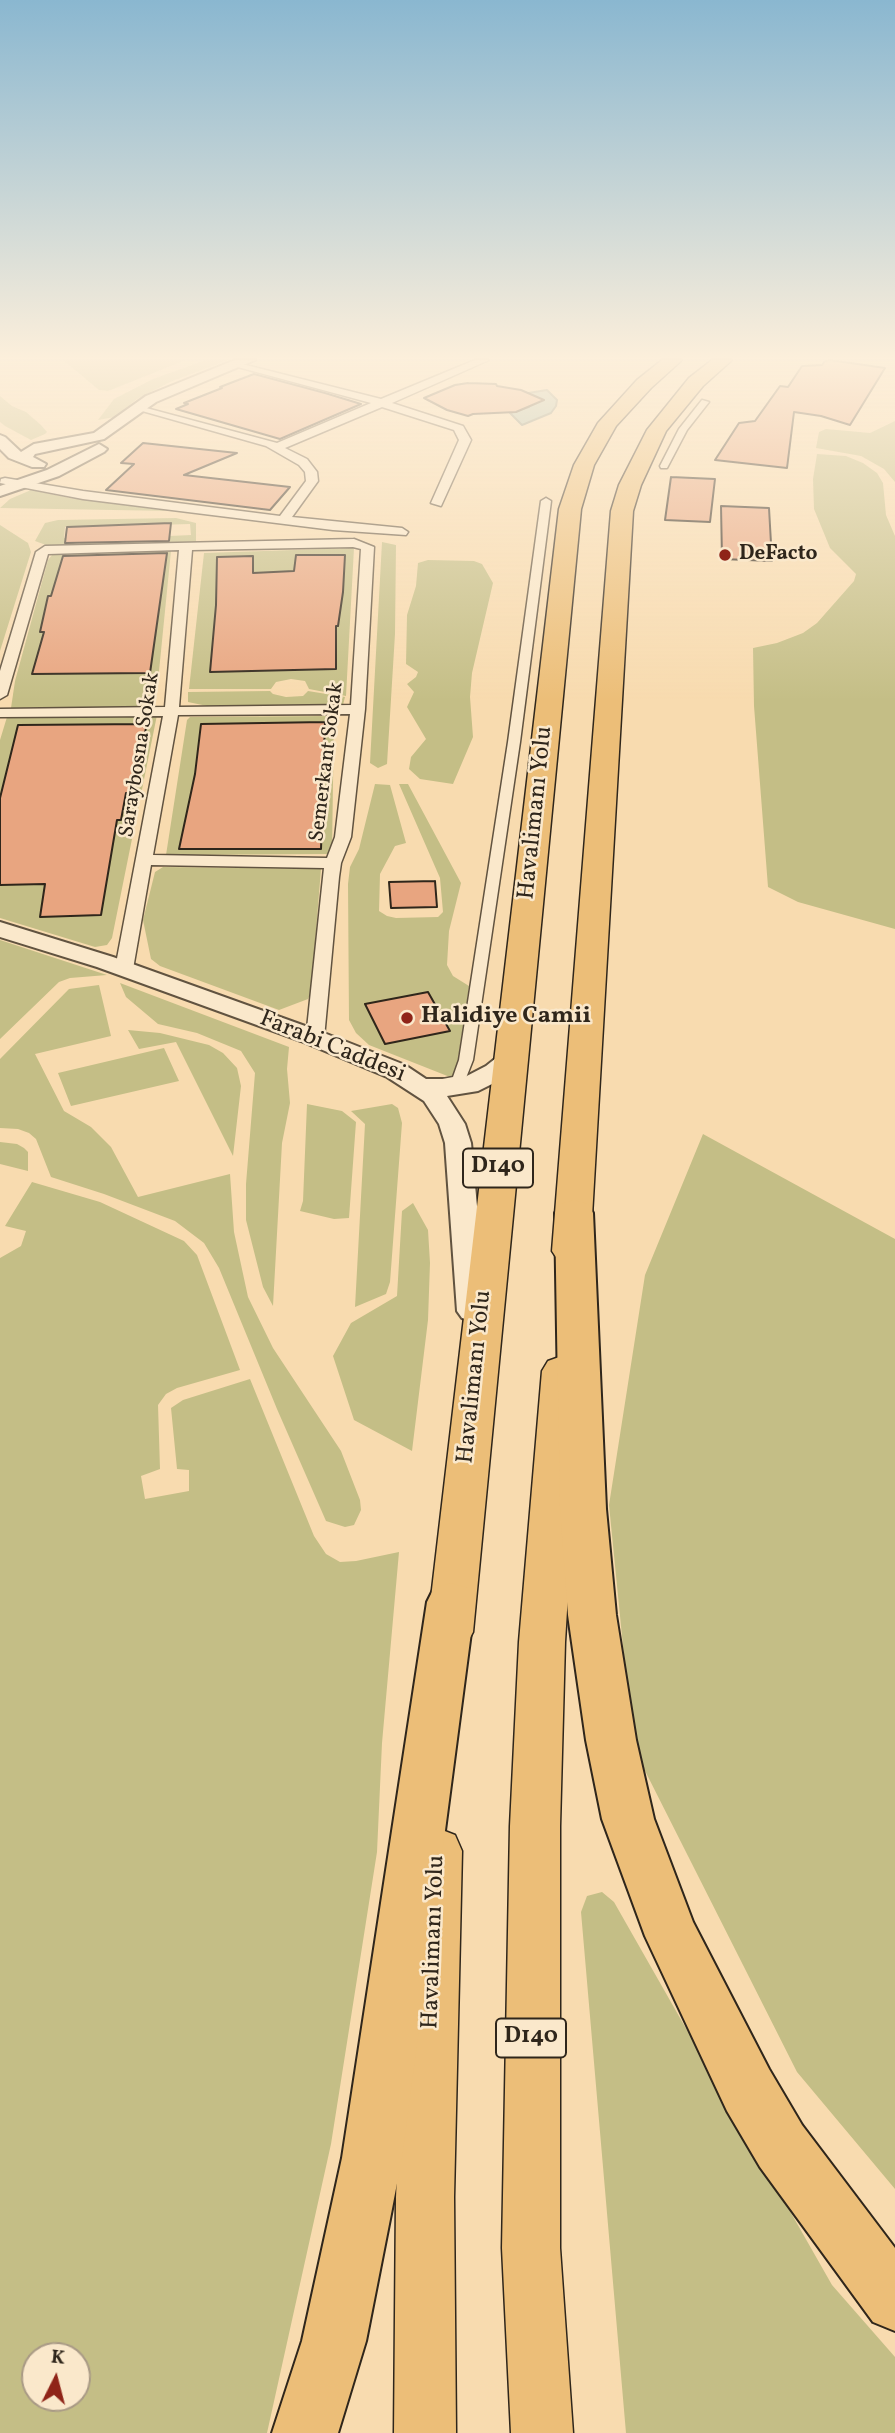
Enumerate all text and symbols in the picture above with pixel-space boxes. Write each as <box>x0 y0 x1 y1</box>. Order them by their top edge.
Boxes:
place label: DeFacto <box>739 542 817 568</box>
marker: DeFacto <box>717 547 733 563</box>
street label: Saraybosna Sokak <box>116 671 166 839</box>
street label: Semerkant Sokak <box>306 681 350 843</box>
street label: Havalimanı Yolu <box>514 725 560 901</box>
place label: Halidiye Camii <box>421 1004 591 1032</box>
street label: Farabi Caddesi <box>255 1006 409 1090</box>
marker: Halidiye Camii <box>399 1010 415 1026</box>
road number: D140 <box>463 1148 533 1188</box>
street label: Havalimanı Yolu <box>453 1289 499 1465</box>
street label: Havalimanı Yolu <box>418 1855 452 2029</box>
road number: D140 <box>496 2019 566 2058</box>
north arrow <box>21 2342 91 2412</box>
text: K <box>50 2344 66 2372</box>

